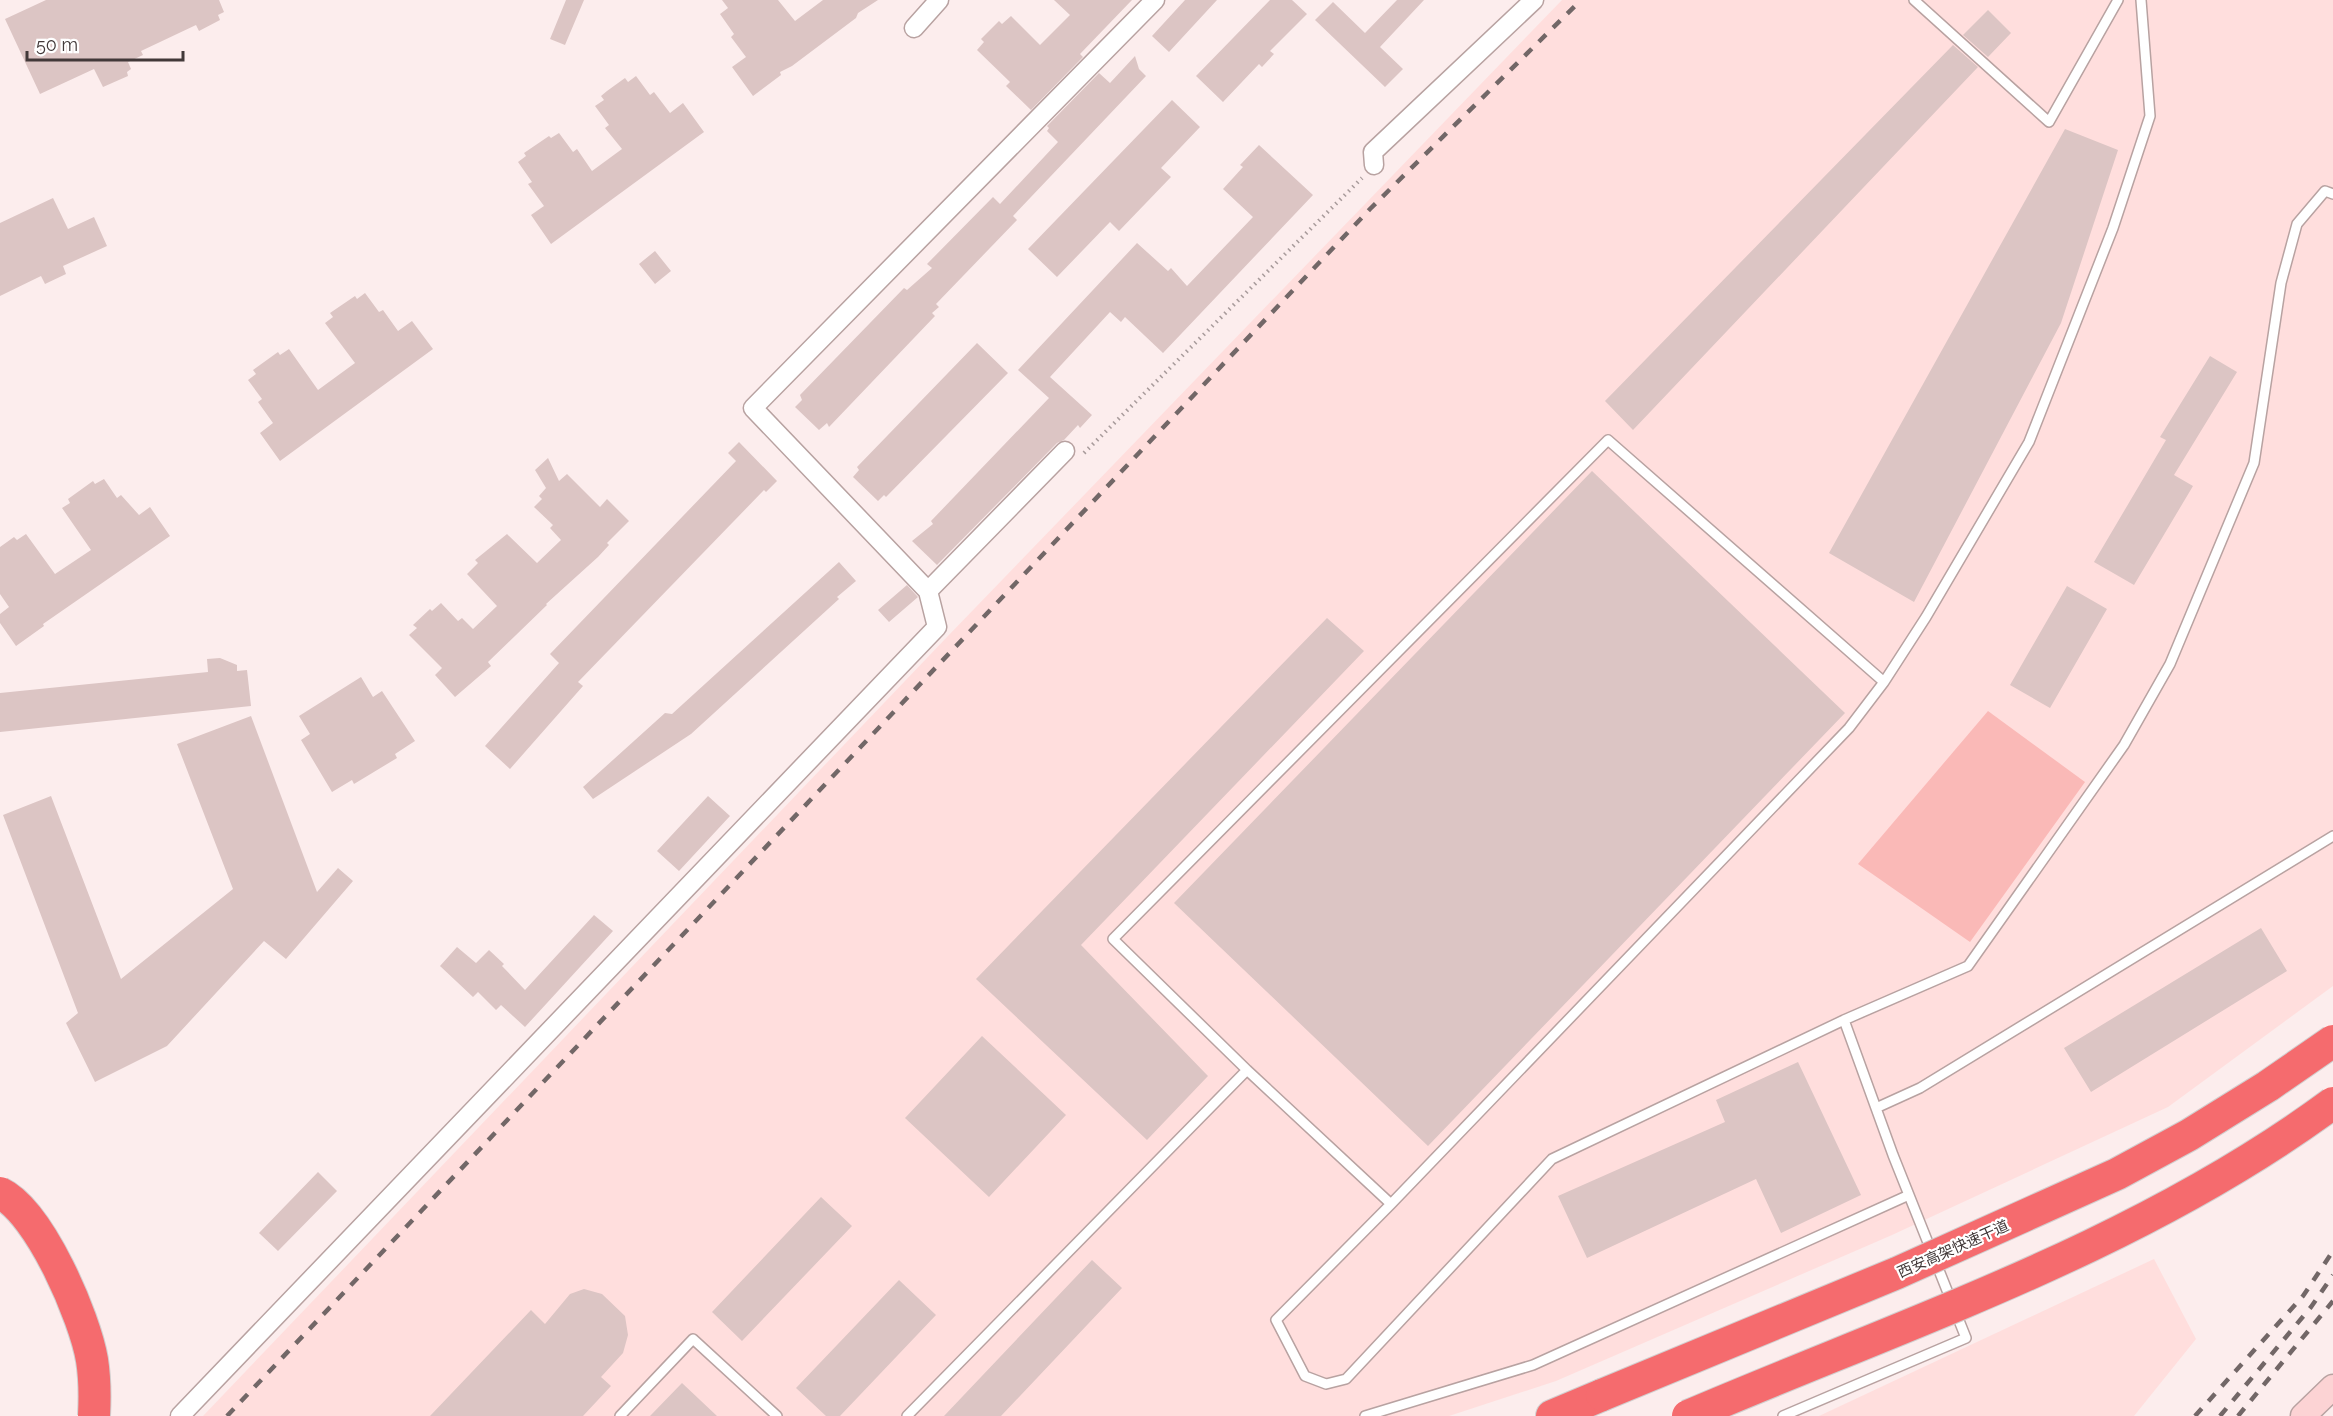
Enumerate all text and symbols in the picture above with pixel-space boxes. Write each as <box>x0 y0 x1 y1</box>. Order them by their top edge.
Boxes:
scale bar <box>27 24 183 62</box>
text: 50 m <box>36 34 78 55</box>
street label: 西安高架快速干道 <box>1895 1216 2011 1282</box>

